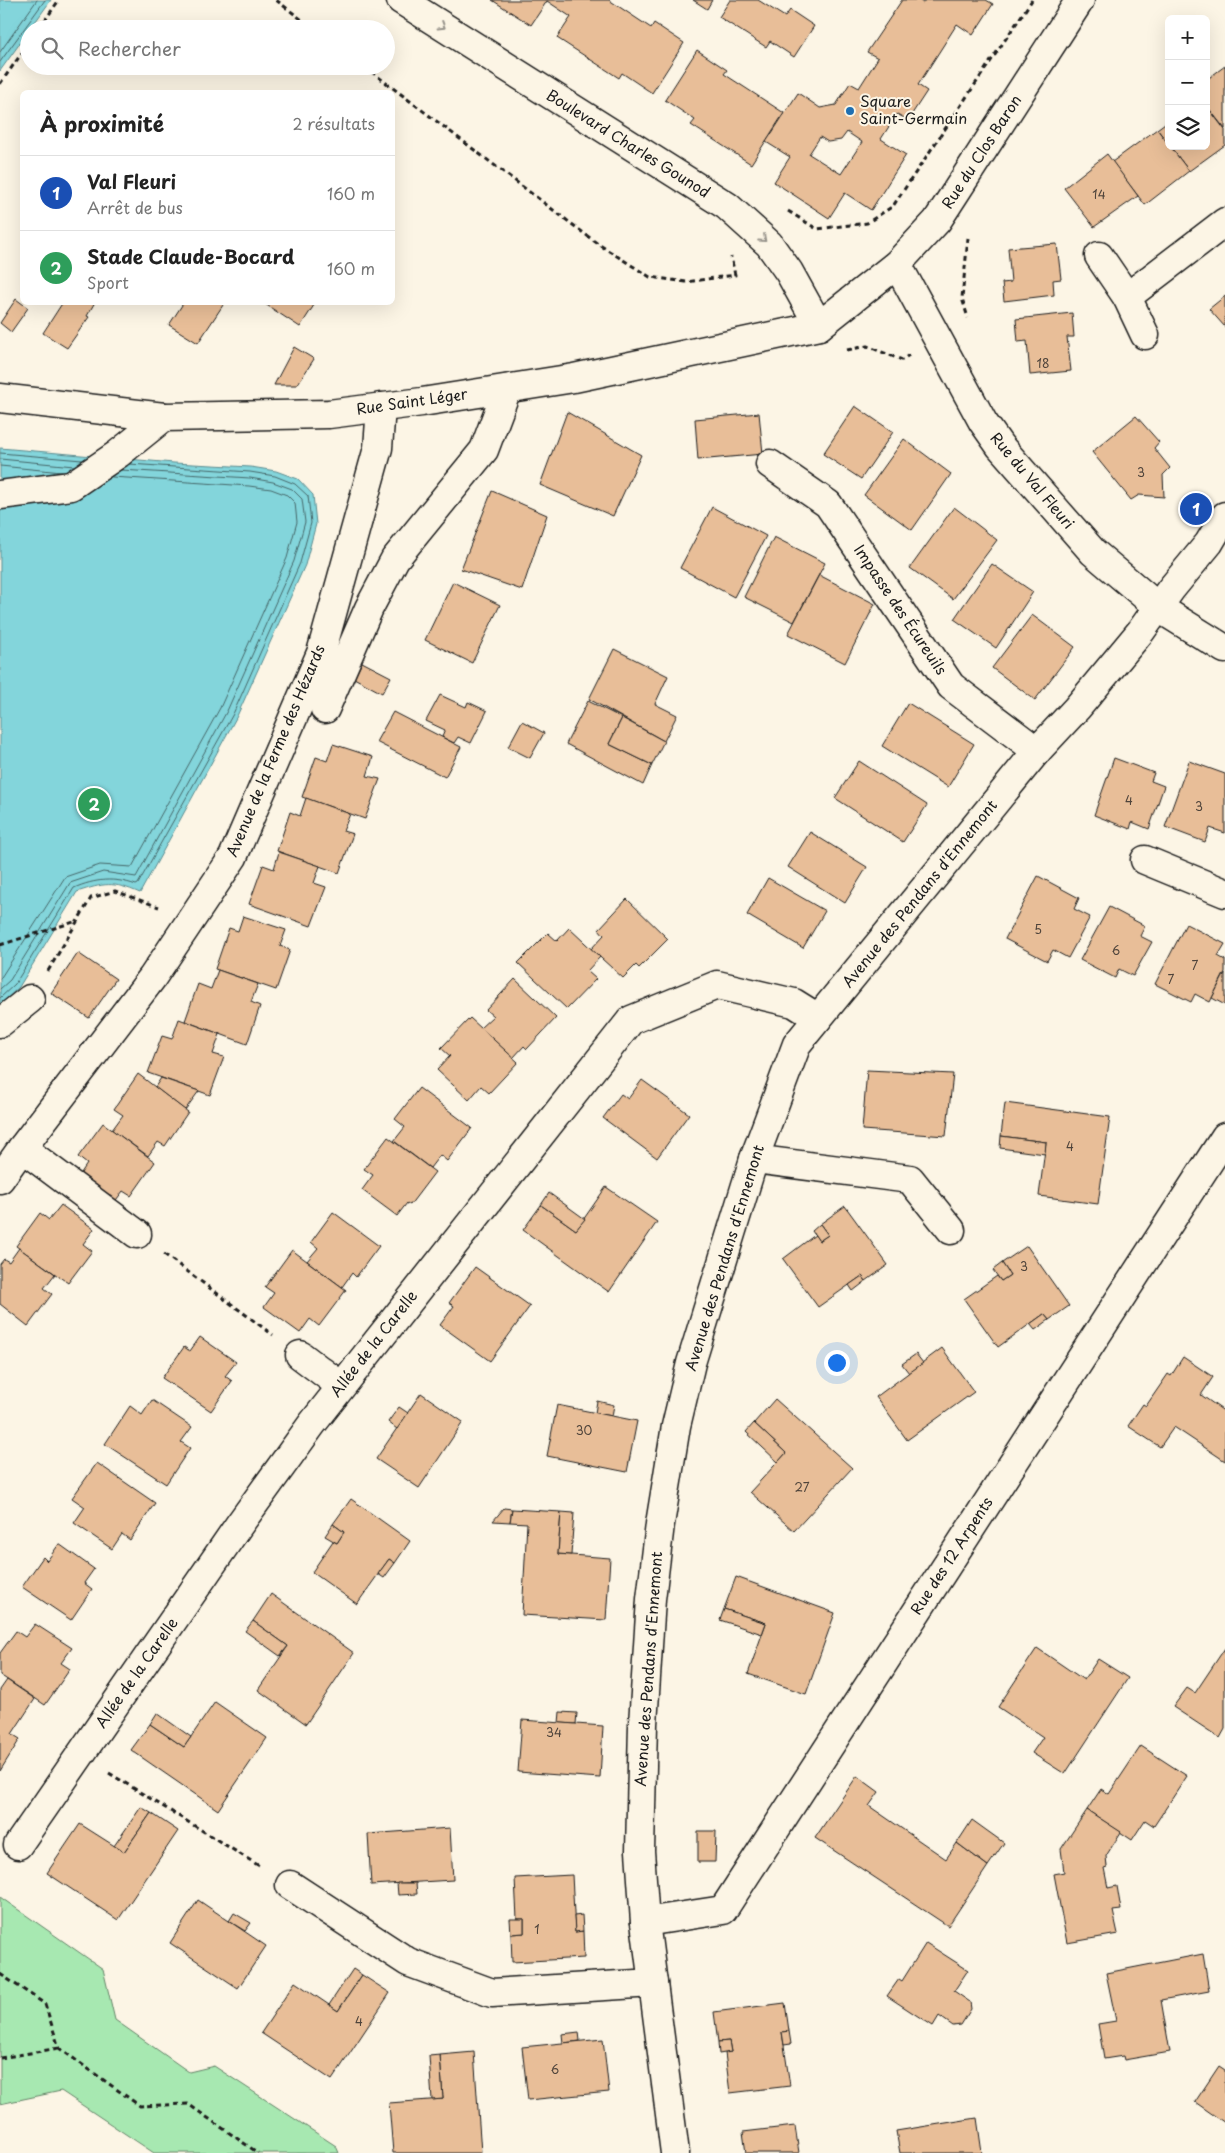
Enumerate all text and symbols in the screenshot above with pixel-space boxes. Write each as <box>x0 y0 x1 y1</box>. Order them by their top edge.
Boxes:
map controls <box>1165 15 1210 150</box>
button: + <box>1165 15 1210 60</box>
search box <box>20 20 395 75</box>
one-way arrow <box>437 20 446 29</box>
icon: search <box>38 34 66 62</box>
text: Rechercher <box>78 34 181 62</box>
button: − <box>1165 60 1210 105</box>
street label: Boulevard Charles Gounod <box>542 83 715 203</box>
place label: Square Saint-Germain <box>860 89 967 129</box>
street label: Rue du Clos Baron <box>935 90 1026 213</box>
marker: Square Saint-Germain <box>844 105 856 117</box>
button: layers <box>1165 105 1210 150</box>
text: À proximité <box>40 107 164 139</box>
text: 2 résultats <box>292 111 375 135</box>
text: Val Fleuri <box>87 167 176 195</box>
text: 1 <box>52 181 60 205</box>
text: 160 m <box>327 181 375 205</box>
house number: 14 <box>1092 185 1106 203</box>
text: Arrêt de bus <box>87 195 183 219</box>
one-way arrow <box>757 233 766 242</box>
text: Stade Claude-Bocard <box>87 242 294 270</box>
text: 2 <box>50 256 62 280</box>
text: 160 m <box>327 256 375 280</box>
text: Sport <box>87 270 129 294</box>
house number: 18 <box>1037 354 1049 372</box>
street label: Rue Saint Léger <box>355 381 469 420</box>
street label: Rue du Val Fleuri <box>986 427 1081 533</box>
house number: 3 <box>1137 463 1145 481</box>
pin: 1 <box>1180 490 1212 528</box>
street label: Impasse des Écureuils <box>849 539 954 679</box>
street label: Avenue de la Ferme des Hézards <box>219 641 330 860</box>
pin: 2 <box>78 785 110 823</box>
house number: 4 <box>1125 791 1133 809</box>
street label: Avenue des Pendans d'Ennemont <box>836 794 1002 992</box>
house number: 3 <box>1195 797 1203 815</box>
house number: 5 <box>1034 920 1042 938</box>
house number: 6 <box>1112 941 1120 959</box>
house number: 7 <box>1192 956 1199 974</box>
house number: 7 <box>1168 970 1175 988</box>
house number: 4 <box>1066 1137 1074 1155</box>
street label: Avenue des Pendans d'Ennemont <box>678 1142 769 1374</box>
house number: 3 <box>1020 1257 1028 1275</box>
street label: Allée de la Carelle <box>324 1285 422 1401</box>
your location <box>824 1350 850 1376</box>
house number: 30 <box>576 1421 593 1439</box>
house number: 27 <box>795 1478 810 1496</box>
street label: Rue des 12 Arpents <box>904 1492 998 1619</box>
street label: Avenue des Pendans d'Ennemont <box>628 1551 667 1787</box>
street label: Allée de la Carelle <box>89 1612 182 1732</box>
house number: 34 <box>546 1723 562 1741</box>
house number: 1 <box>534 1920 540 1938</box>
house number: 4 <box>355 2012 363 2030</box>
house number: 6 <box>551 2060 559 2078</box>

